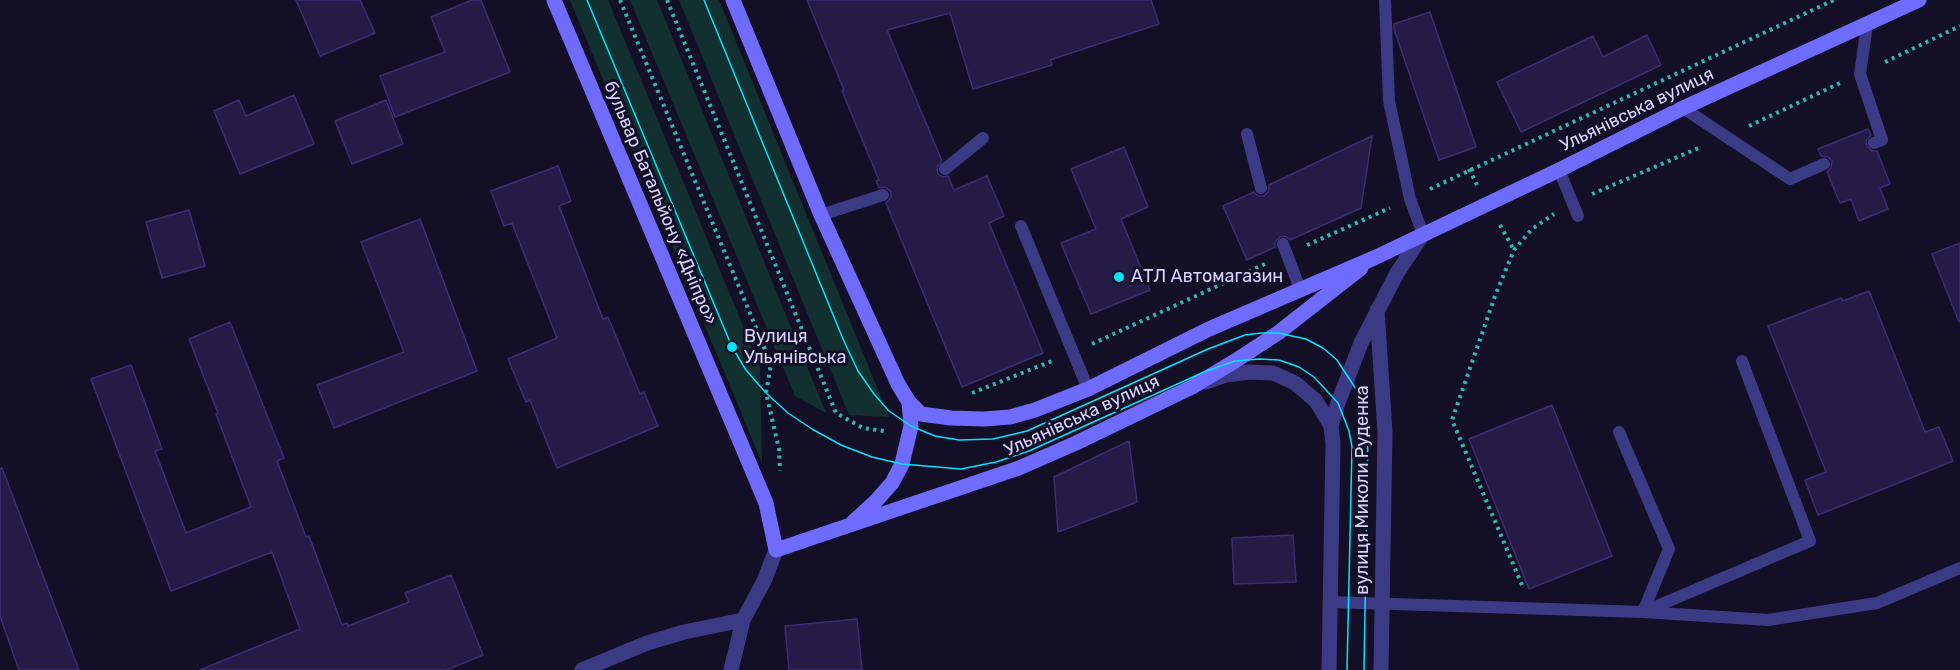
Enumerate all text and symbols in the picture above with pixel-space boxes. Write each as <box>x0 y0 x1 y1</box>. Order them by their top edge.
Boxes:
street label: Ульянівська вулиця <box>1557 63 1717 157</box>
street label: бульвар Батальйону «Дніпро» <box>599 78 721 328</box>
place label: АТЛ Автомагазин <box>1131 266 1283 288</box>
marker: АТЛ Автомагазин <box>1112 270 1126 284</box>
place label: Вулиця Ульянівська <box>744 326 846 368</box>
marker: Вулиця Ульянівська <box>725 340 739 354</box>
street label: Ульянівська вулиця <box>1001 371 1163 461</box>
street label: вулиця Миколи Руденка <box>1352 385 1374 595</box>

